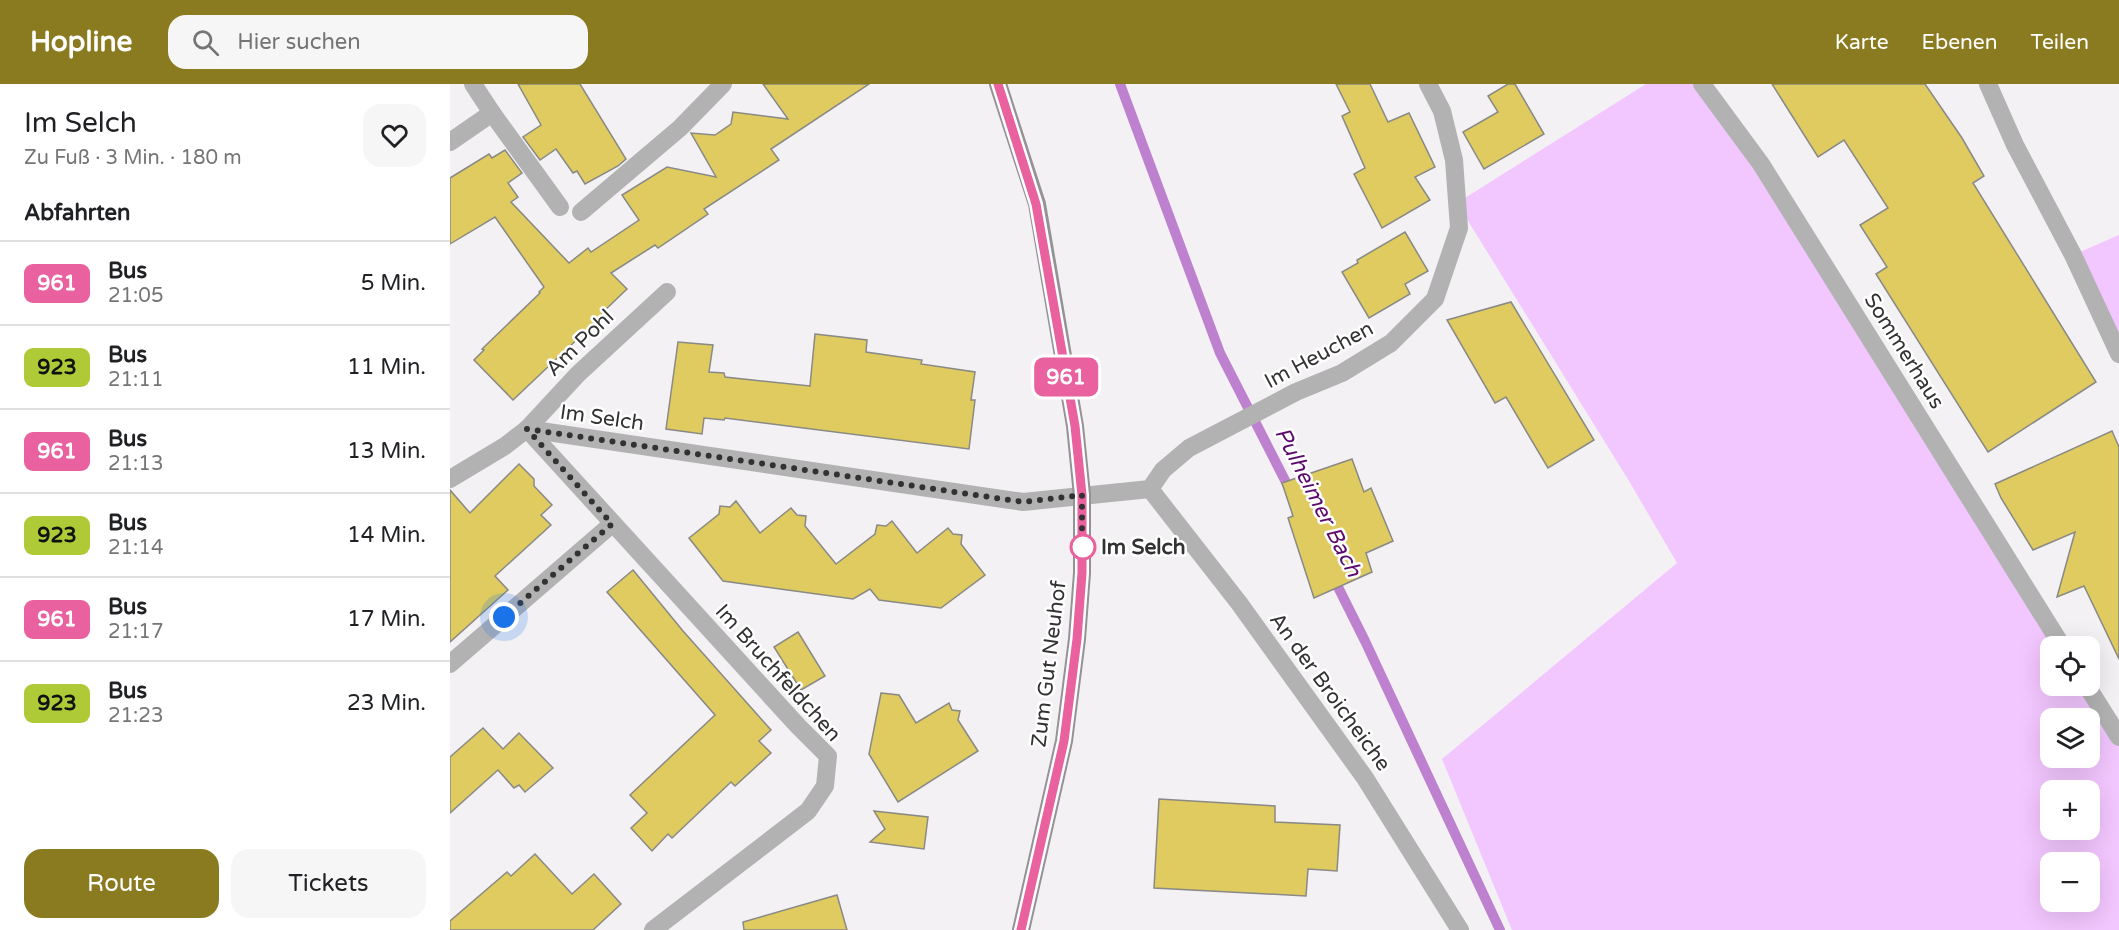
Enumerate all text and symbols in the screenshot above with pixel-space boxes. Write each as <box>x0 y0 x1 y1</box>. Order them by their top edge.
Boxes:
search box <box>168 15 588 69</box>
text: Hopline <box>30 25 132 59</box>
icon: search <box>189 26 222 59</box>
text: Hier suchen <box>237 29 361 55</box>
text: Karte <box>1835 30 1889 55</box>
text: Ebenen <box>1922 30 1998 55</box>
text: Teilen <box>2031 30 2089 55</box>
button: heart <box>363 104 426 167</box>
text: Im Selch <box>24 106 137 140</box>
text: Zu Fuß · 3 Min. · 180 m <box>24 146 242 170</box>
text: Abfahrten <box>24 200 130 226</box>
text: Bus <box>108 258 147 284</box>
text: 5 Min. <box>361 270 426 296</box>
text: 961 <box>37 271 77 296</box>
text: 21:05 <box>108 284 163 308</box>
street label: Sommerhaus <box>1859 289 1949 413</box>
street label: Am Pohl <box>541 305 619 381</box>
street label: Im Heuchen <box>1260 316 1378 394</box>
text: Bus <box>108 342 147 368</box>
text: 11 Min. <box>347 354 426 380</box>
text: 923 <box>37 355 77 380</box>
line badge: 961 <box>1032 358 1100 396</box>
text: 961 <box>1046 365 1086 390</box>
text: 21:11 <box>108 368 163 392</box>
street label: Im Selch <box>558 400 646 436</box>
water label: Pulheimer Bach <box>1269 423 1367 582</box>
text: Bus <box>108 426 147 452</box>
text: 13 Min. <box>347 438 426 464</box>
text: 961 <box>37 439 77 464</box>
text: 21:13 <box>108 452 163 476</box>
text: Bus <box>108 510 147 536</box>
text: 14 Min. <box>347 522 426 548</box>
text: 923 <box>37 523 77 548</box>
marker: Im Selch <box>1070 534 1096 560</box>
place label: Im Selch <box>1101 535 1186 560</box>
text: 21:14 <box>108 536 163 560</box>
street label: Zum Gut Neuhof <box>1026 579 1072 749</box>
text: Bus <box>108 594 147 620</box>
street label: Im Bruchfeldchen <box>710 599 846 747</box>
your location <box>489 602 519 632</box>
text: 17 Min. <box>347 606 426 632</box>
text: 961 <box>37 607 77 632</box>
street label: An der Broicheiche <box>1264 608 1396 776</box>
text: 21:17 <box>108 620 163 644</box>
map controls <box>2040 636 2100 912</box>
button: locate <box>2040 636 2100 696</box>
text: Bus <box>108 678 147 704</box>
text: 23 Min. <box>347 690 426 716</box>
text: 923 <box>37 691 77 716</box>
text: 21:23 <box>108 704 163 728</box>
button: layers <box>2040 708 2100 768</box>
button: + <box>2040 780 2100 840</box>
button: Route <box>24 849 219 918</box>
button: Tickets <box>231 849 426 918</box>
button: − <box>2040 852 2100 912</box>

